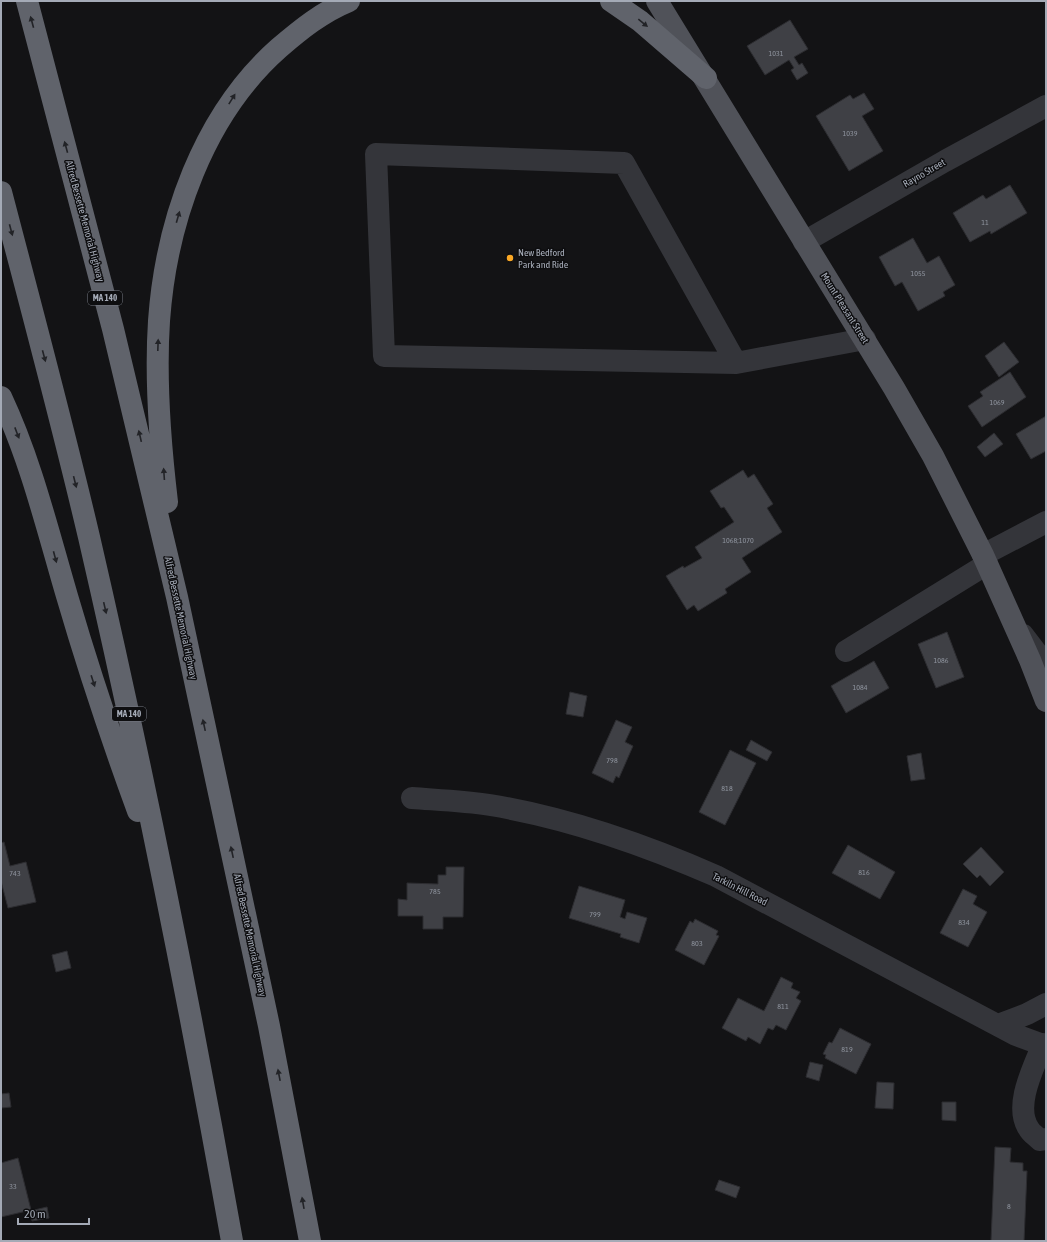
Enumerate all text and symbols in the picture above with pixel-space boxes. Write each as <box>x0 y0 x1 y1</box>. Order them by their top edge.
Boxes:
one-way arrow <box>29 16 35 28</box>
one-way arrow <box>637 19 648 28</box>
house number: 1031 <box>768 49 784 58</box>
one-way arrow <box>229 93 236 105</box>
house number: 1039 <box>842 129 858 138</box>
one-way arrow <box>63 141 69 153</box>
street label: Rayno Street <box>901 157 947 189</box>
street label: Alfred Bessette Memorial Highway <box>63 159 107 283</box>
one-way arrow <box>175 210 181 222</box>
house number: 11 <box>981 218 989 227</box>
one-way arrow <box>8 224 14 236</box>
place label: New Bedford Park and Ride <box>518 247 569 270</box>
marker: New Bedford Park and Ride <box>505 253 515 263</box>
house number: 1055 <box>910 269 926 278</box>
street label: Mount Pleasant Street <box>819 271 871 345</box>
road number: MA 140 <box>88 291 122 305</box>
one-way arrow <box>155 338 161 351</box>
one-way arrow <box>41 349 47 362</box>
house number: 1069 <box>989 398 1005 407</box>
one-way arrow <box>14 427 20 439</box>
one-way arrow <box>136 430 142 442</box>
one-way arrow <box>161 468 168 481</box>
one-way arrow <box>72 476 78 488</box>
house number: 1068;1070 <box>722 536 754 545</box>
one-way arrow <box>53 551 59 563</box>
street label: Alfred Bessette Memorial Highway <box>163 556 199 680</box>
one-way arrow <box>102 602 108 614</box>
house number: 1086 <box>933 656 949 665</box>
one-way arrow <box>90 676 96 688</box>
house number: 1084 <box>852 683 868 692</box>
road number: MA 140 <box>112 707 146 721</box>
one-way arrow <box>201 719 207 731</box>
house number: 798 <box>606 756 618 765</box>
house number: 818 <box>721 784 733 793</box>
one-way arrow <box>228 846 234 858</box>
house number: 816 <box>858 868 870 877</box>
house number: 743 <box>9 869 21 878</box>
street label: Tarkiln Hill Road <box>711 870 770 908</box>
street label: Alfred Bessette Memorial Highway <box>232 873 268 997</box>
house number: 785 <box>429 887 441 896</box>
house number: 799 <box>589 910 601 919</box>
house number: 834 <box>958 918 970 927</box>
house number: 803 <box>691 939 703 948</box>
house number: 811 <box>777 1002 789 1011</box>
house number: 819 <box>841 1045 853 1054</box>
one-way arrow <box>276 1069 282 1081</box>
house number: 33 <box>9 1182 17 1191</box>
one-way arrow <box>300 1197 306 1209</box>
scale bar <box>18 1200 89 1226</box>
house number: 8 <box>1007 1202 1011 1211</box>
text: 20 m <box>24 1207 46 1221</box>

